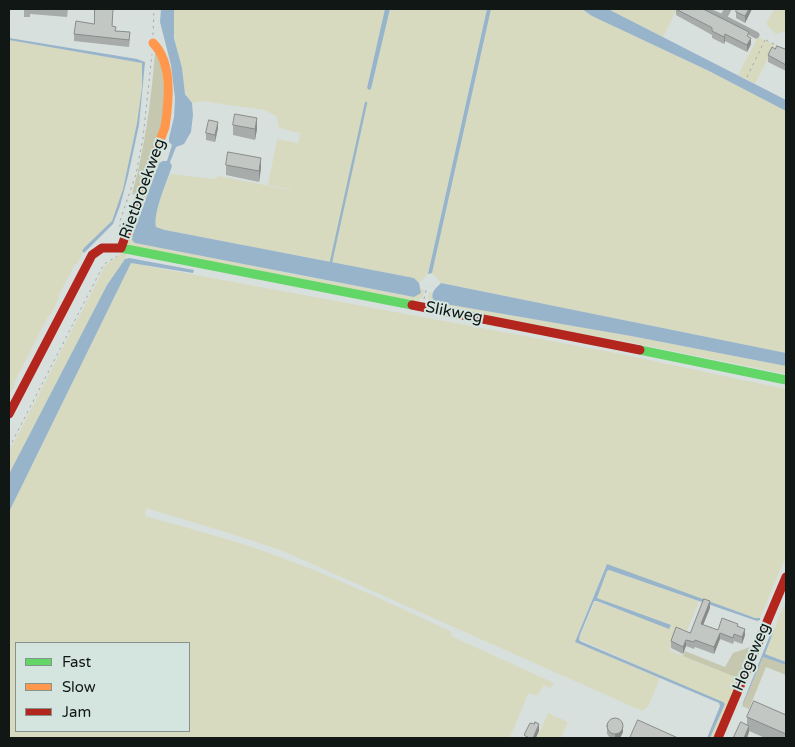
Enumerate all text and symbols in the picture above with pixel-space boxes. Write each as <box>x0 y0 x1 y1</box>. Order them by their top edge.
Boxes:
street label: Rietbroekweg <box>116 136 170 242</box>
street label: Slikweg <box>424 298 484 328</box>
street label: Hogeweg <box>729 620 775 694</box>
legend <box>15 642 190 732</box>
text: Fast <box>62 653 91 671</box>
text: Slow <box>62 678 96 696</box>
text: Jam <box>62 703 91 721</box>

